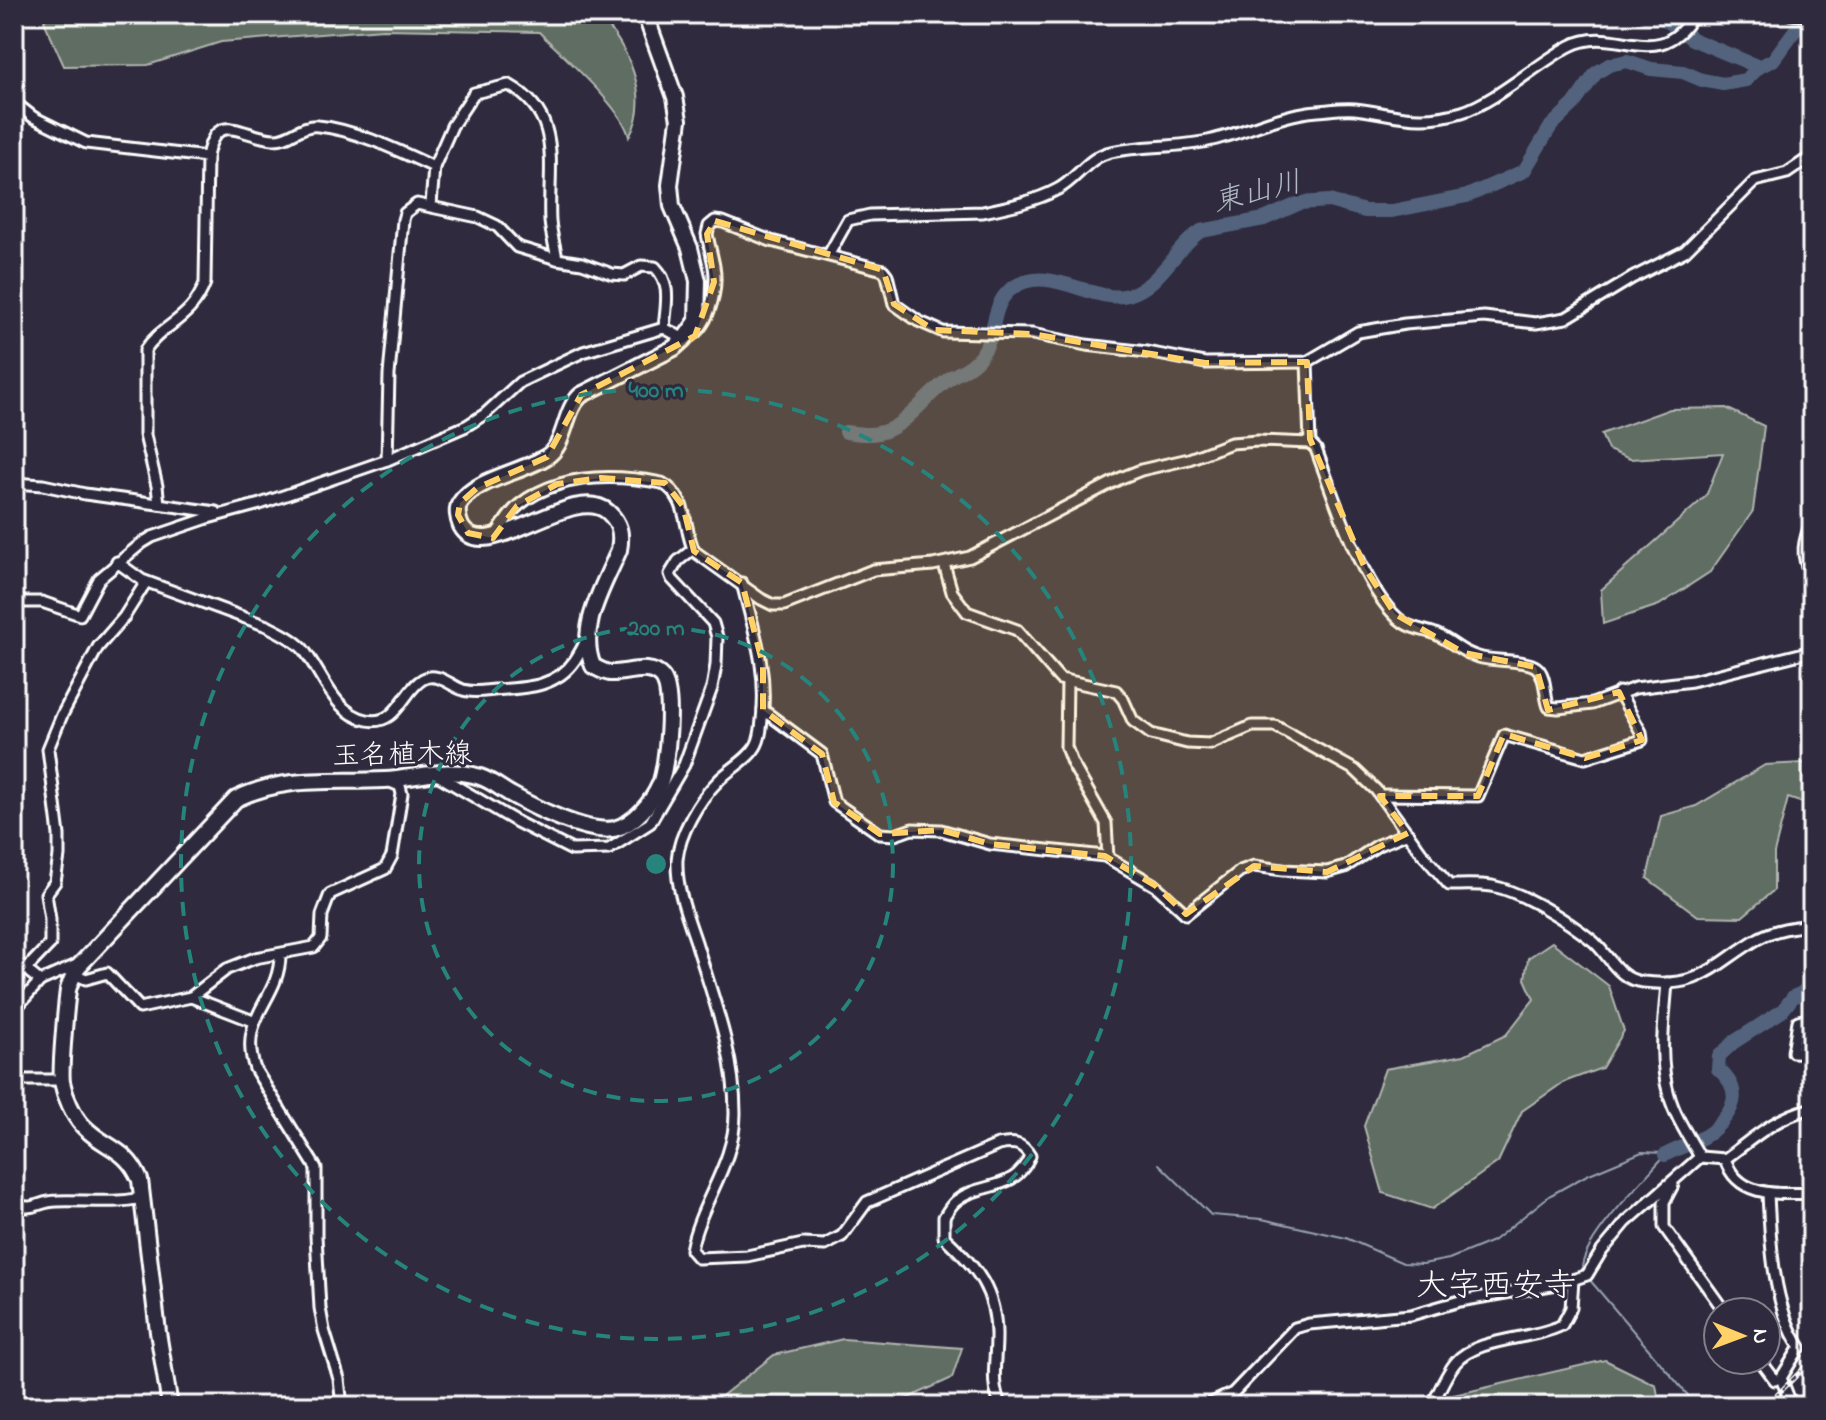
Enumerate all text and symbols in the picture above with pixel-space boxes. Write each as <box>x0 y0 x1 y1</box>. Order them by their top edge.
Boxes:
water label: 東山川 <box>1209 162 1307 226</box>
text: 400 m <box>628 374 684 409</box>
text: 200 m <box>626 612 685 647</box>
street label: 玉名植木線 <box>332 735 472 778</box>
centre of rings <box>642 850 670 878</box>
district label: 大字西安寺 <box>1416 1264 1576 1311</box>
north arrow <box>1702 1296 1782 1376</box>
text: N <box>1743 1329 1775 1344</box>

